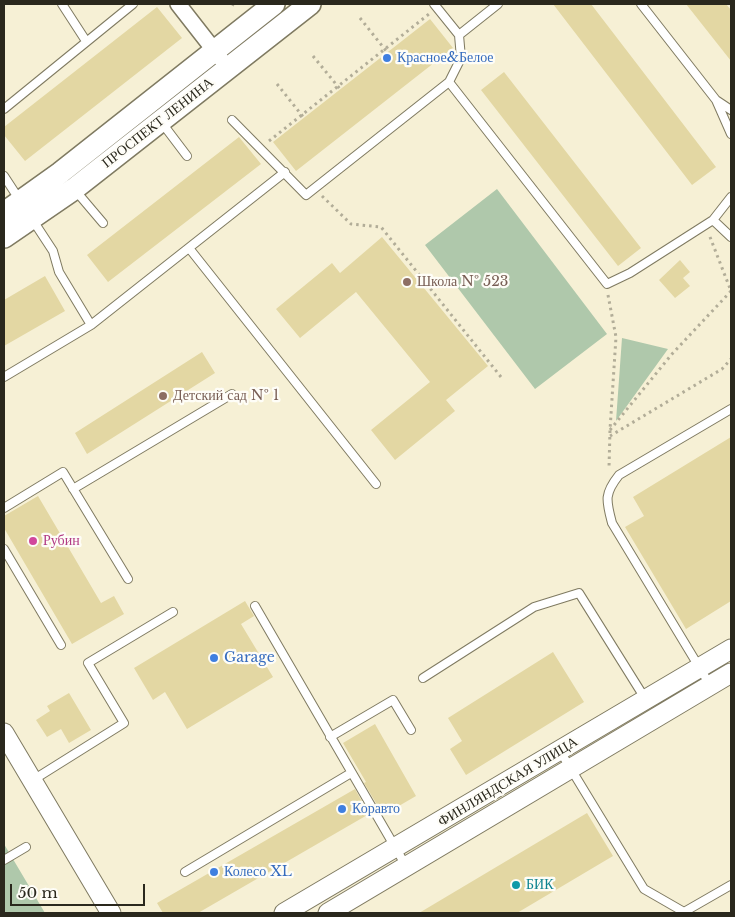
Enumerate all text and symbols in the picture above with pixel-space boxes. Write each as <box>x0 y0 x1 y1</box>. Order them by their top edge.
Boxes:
place label: Красное&Белое <box>397 50 494 66</box>
marker: Красное&Белое <box>381 52 393 64</box>
street label: ПРОСПЕКТ ЛЕНИНА <box>99 74 217 172</box>
place label: Школа № 523 <box>417 274 508 290</box>
marker: Школа № 523 <box>401 276 413 288</box>
place label: Детский сад № 1 <box>173 388 279 404</box>
marker: Детский сад № 1 <box>157 390 169 402</box>
place label: Рубин <box>43 533 80 549</box>
marker: Рубин <box>27 535 39 547</box>
place label: Garage <box>224 650 275 666</box>
marker: Garage <box>208 652 220 664</box>
street label: ФИНЛЯНДСКАЯ УЛИЦА <box>435 734 581 830</box>
place label: Коравто <box>352 801 400 817</box>
marker: Коравто <box>336 803 348 815</box>
place label: Колесо XL <box>224 864 292 880</box>
marker: Колесо XL <box>208 866 220 878</box>
scale bar <box>12 874 148 906</box>
place label: БИК <box>526 877 553 893</box>
marker: БИК <box>510 879 522 891</box>
text: 50 m <box>18 883 58 902</box>

